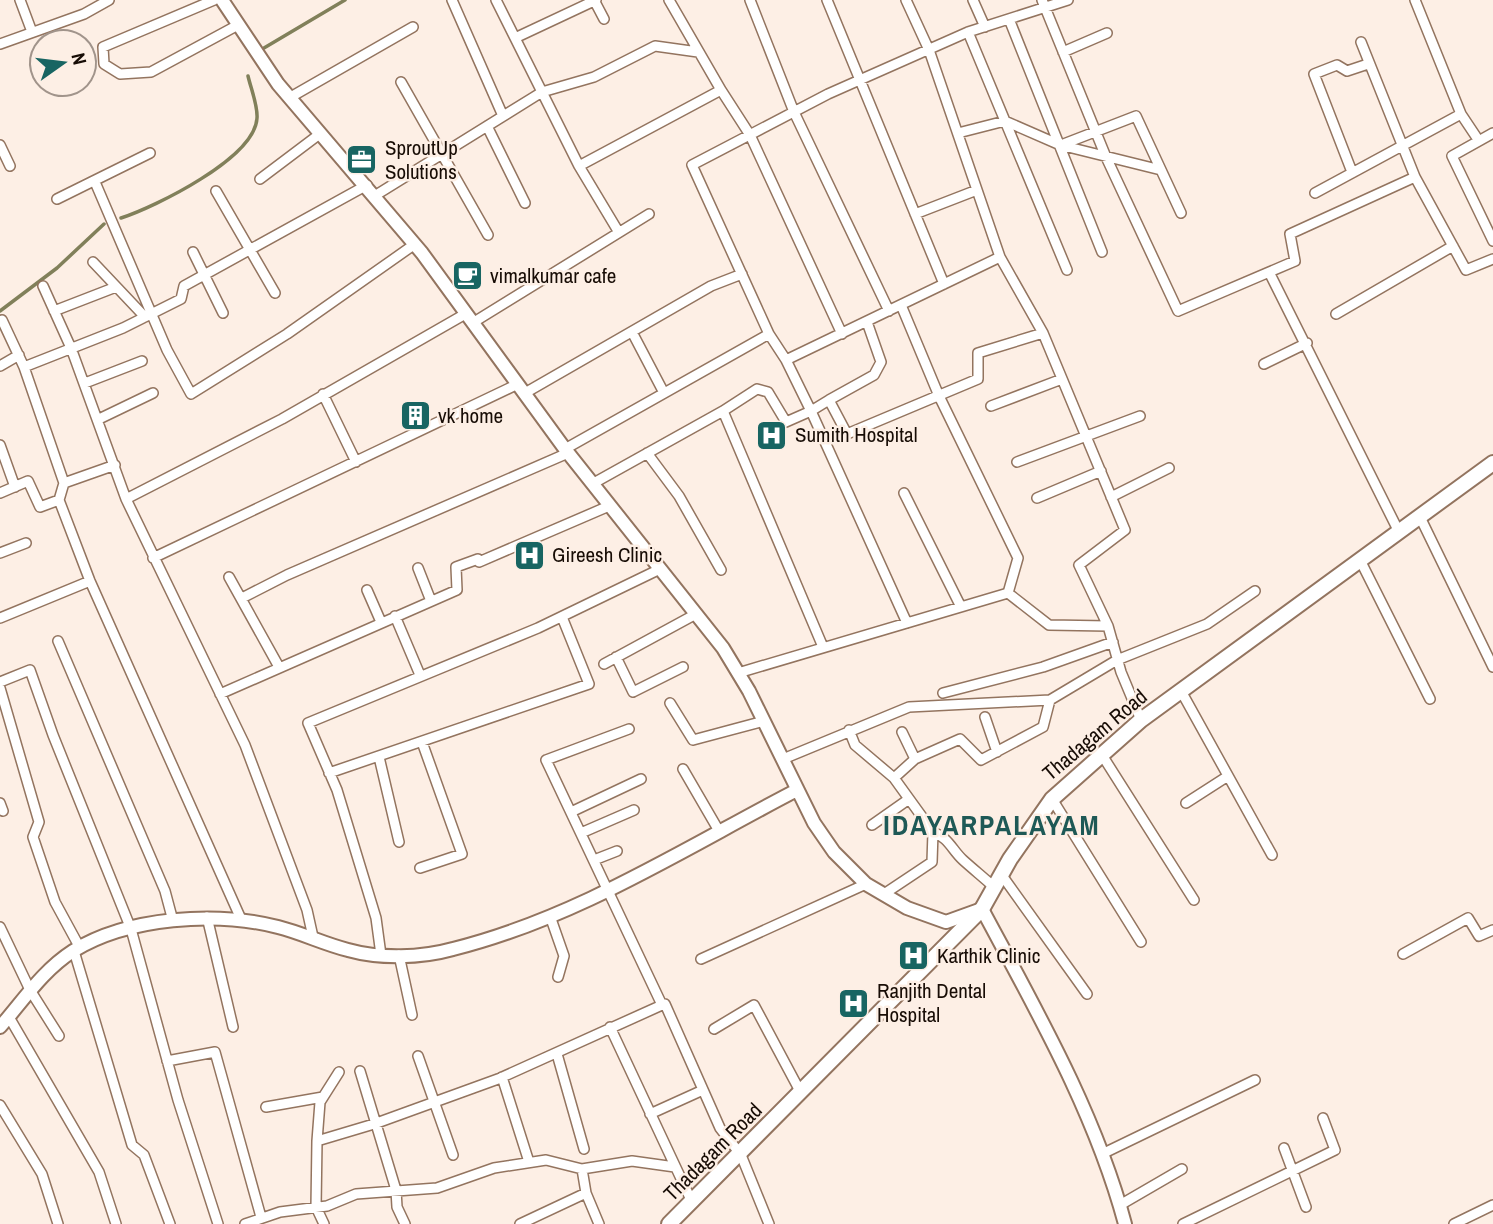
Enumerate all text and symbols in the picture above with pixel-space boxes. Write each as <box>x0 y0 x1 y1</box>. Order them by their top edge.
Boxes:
north arrow <box>28 28 98 98</box>
text: N <box>66 50 93 67</box>
place label: SproutUp Solutions <box>385 133 458 186</box>
office icon: SproutUp Solutions <box>345 143 379 177</box>
cafe icon: vimalkumar cafe <box>450 259 484 293</box>
place label: vimalkumar cafe <box>490 261 616 290</box>
building icon: vk home <box>398 399 432 433</box>
place label: vk home <box>438 401 503 430</box>
hospital icon: Sumith Hospital <box>755 418 789 452</box>
place label: Sumith Hospital <box>795 420 918 449</box>
hospital icon: Gireesh Clinic <box>512 538 546 572</box>
place label: Gireesh Clinic <box>552 540 662 569</box>
street label: Thadagam Road <box>1036 682 1153 787</box>
district label: IDAYARPALAYAM <box>883 806 1101 844</box>
hospital icon: Karthik Clinic <box>897 939 931 973</box>
place label: Karthik Clinic <box>937 941 1040 970</box>
place label: Ranjith Dental Hospital <box>877 976 986 1029</box>
hospital icon: Ranjith Dental Hospital <box>837 986 871 1020</box>
street label: Thadagam Road <box>657 1096 768 1207</box>

